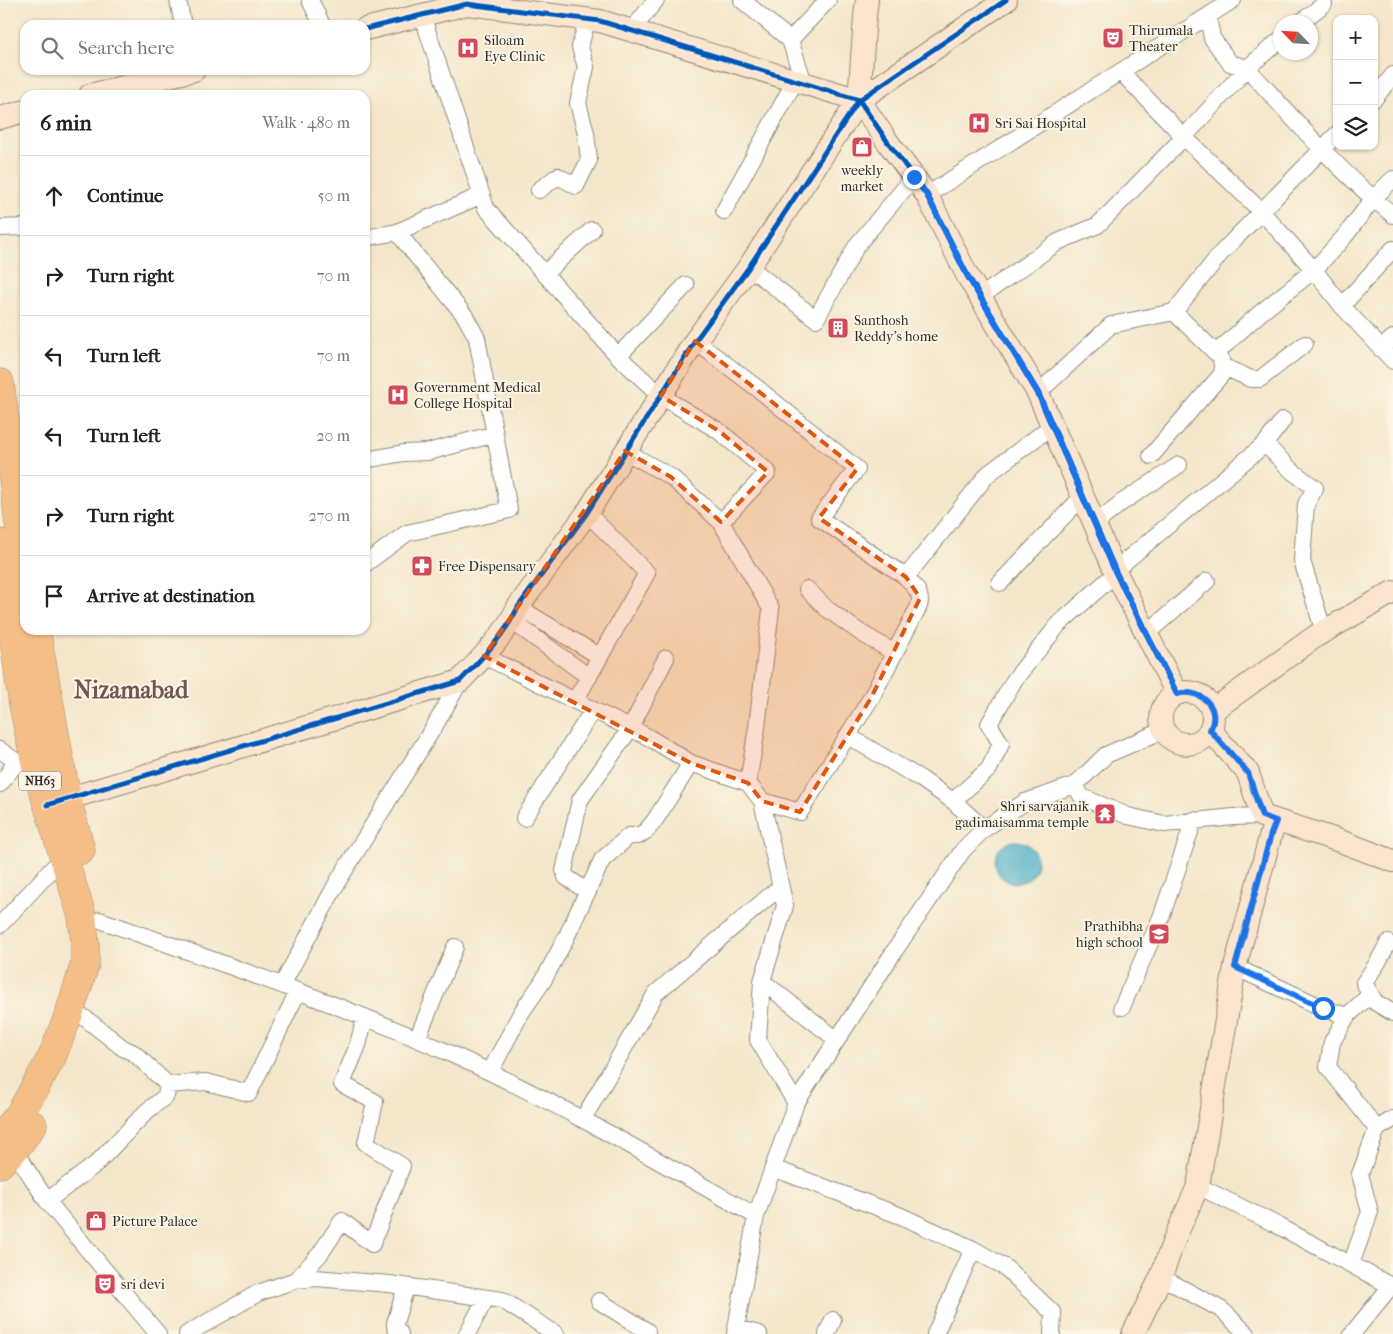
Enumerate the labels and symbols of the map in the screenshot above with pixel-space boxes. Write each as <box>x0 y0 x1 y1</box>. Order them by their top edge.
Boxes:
north arrow <box>1273 15 1318 60</box>
place label: Thirumala Theater <box>1129 22 1194 55</box>
theatre icon: Thirumala Theater <box>1101 26 1125 50</box>
place label: Siloam Eye Clinic <box>484 32 545 65</box>
hospital icon: Siloam Eye Clinic <box>456 36 480 60</box>
hospital icon: Sri Sai Hospital <box>967 111 991 135</box>
place label: Sri Sai Hospital <box>995 115 1086 132</box>
shop icon: weekly market <box>850 135 874 159</box>
place label: weekly market <box>840 162 884 195</box>
route end <box>903 166 926 189</box>
place label: Santhosh Reddy's home <box>854 312 938 345</box>
building icon: Santhosh Reddy's home <box>826 316 850 340</box>
place label: Government Medical College Hospital <box>414 379 541 412</box>
hospital icon: Government Medical College Hospital <box>386 383 410 407</box>
pharmacy icon: Free Dispensary <box>410 554 434 578</box>
place label: Free Dispensary <box>438 558 536 575</box>
district label: Nizamabad <box>74 676 189 704</box>
road number: NH63 <box>19 771 61 790</box>
place label: Shri sarvajanik gadimaisamma temple <box>955 798 1090 831</box>
temple icon: Shri sarvajanik gadimaisamma temple <box>1093 802 1117 826</box>
place label: Prathibha high school <box>1076 918 1144 951</box>
school or university icon: Prathibha high school <box>1147 922 1171 946</box>
route start <box>1312 997 1335 1020</box>
shop icon: Picture Palace <box>84 1209 108 1233</box>
place label: Picture Palace <box>112 1213 198 1230</box>
theatre icon: sri devi <box>93 1272 117 1296</box>
place label: sri devi <box>121 1276 165 1293</box>

